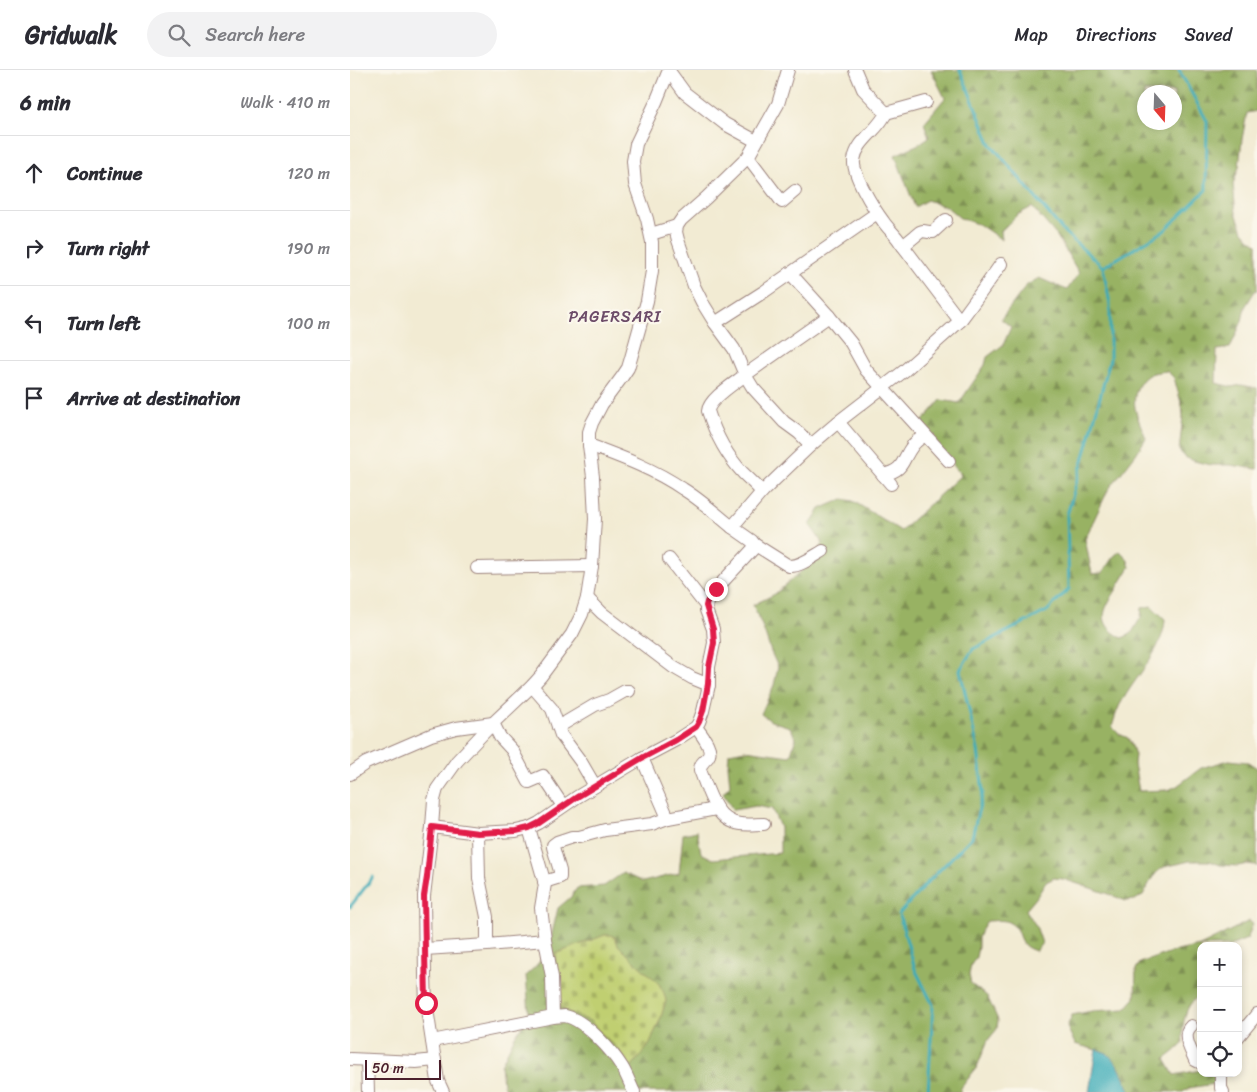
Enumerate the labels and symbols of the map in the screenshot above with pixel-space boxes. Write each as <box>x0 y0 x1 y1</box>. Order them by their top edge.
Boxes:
north arrow <box>1137 85 1182 130</box>
district label: PAGERSARI <box>569 302 662 331</box>
route end <box>705 578 728 601</box>
route start <box>415 992 438 1015</box>
scale bar <box>365 1057 441 1080</box>

